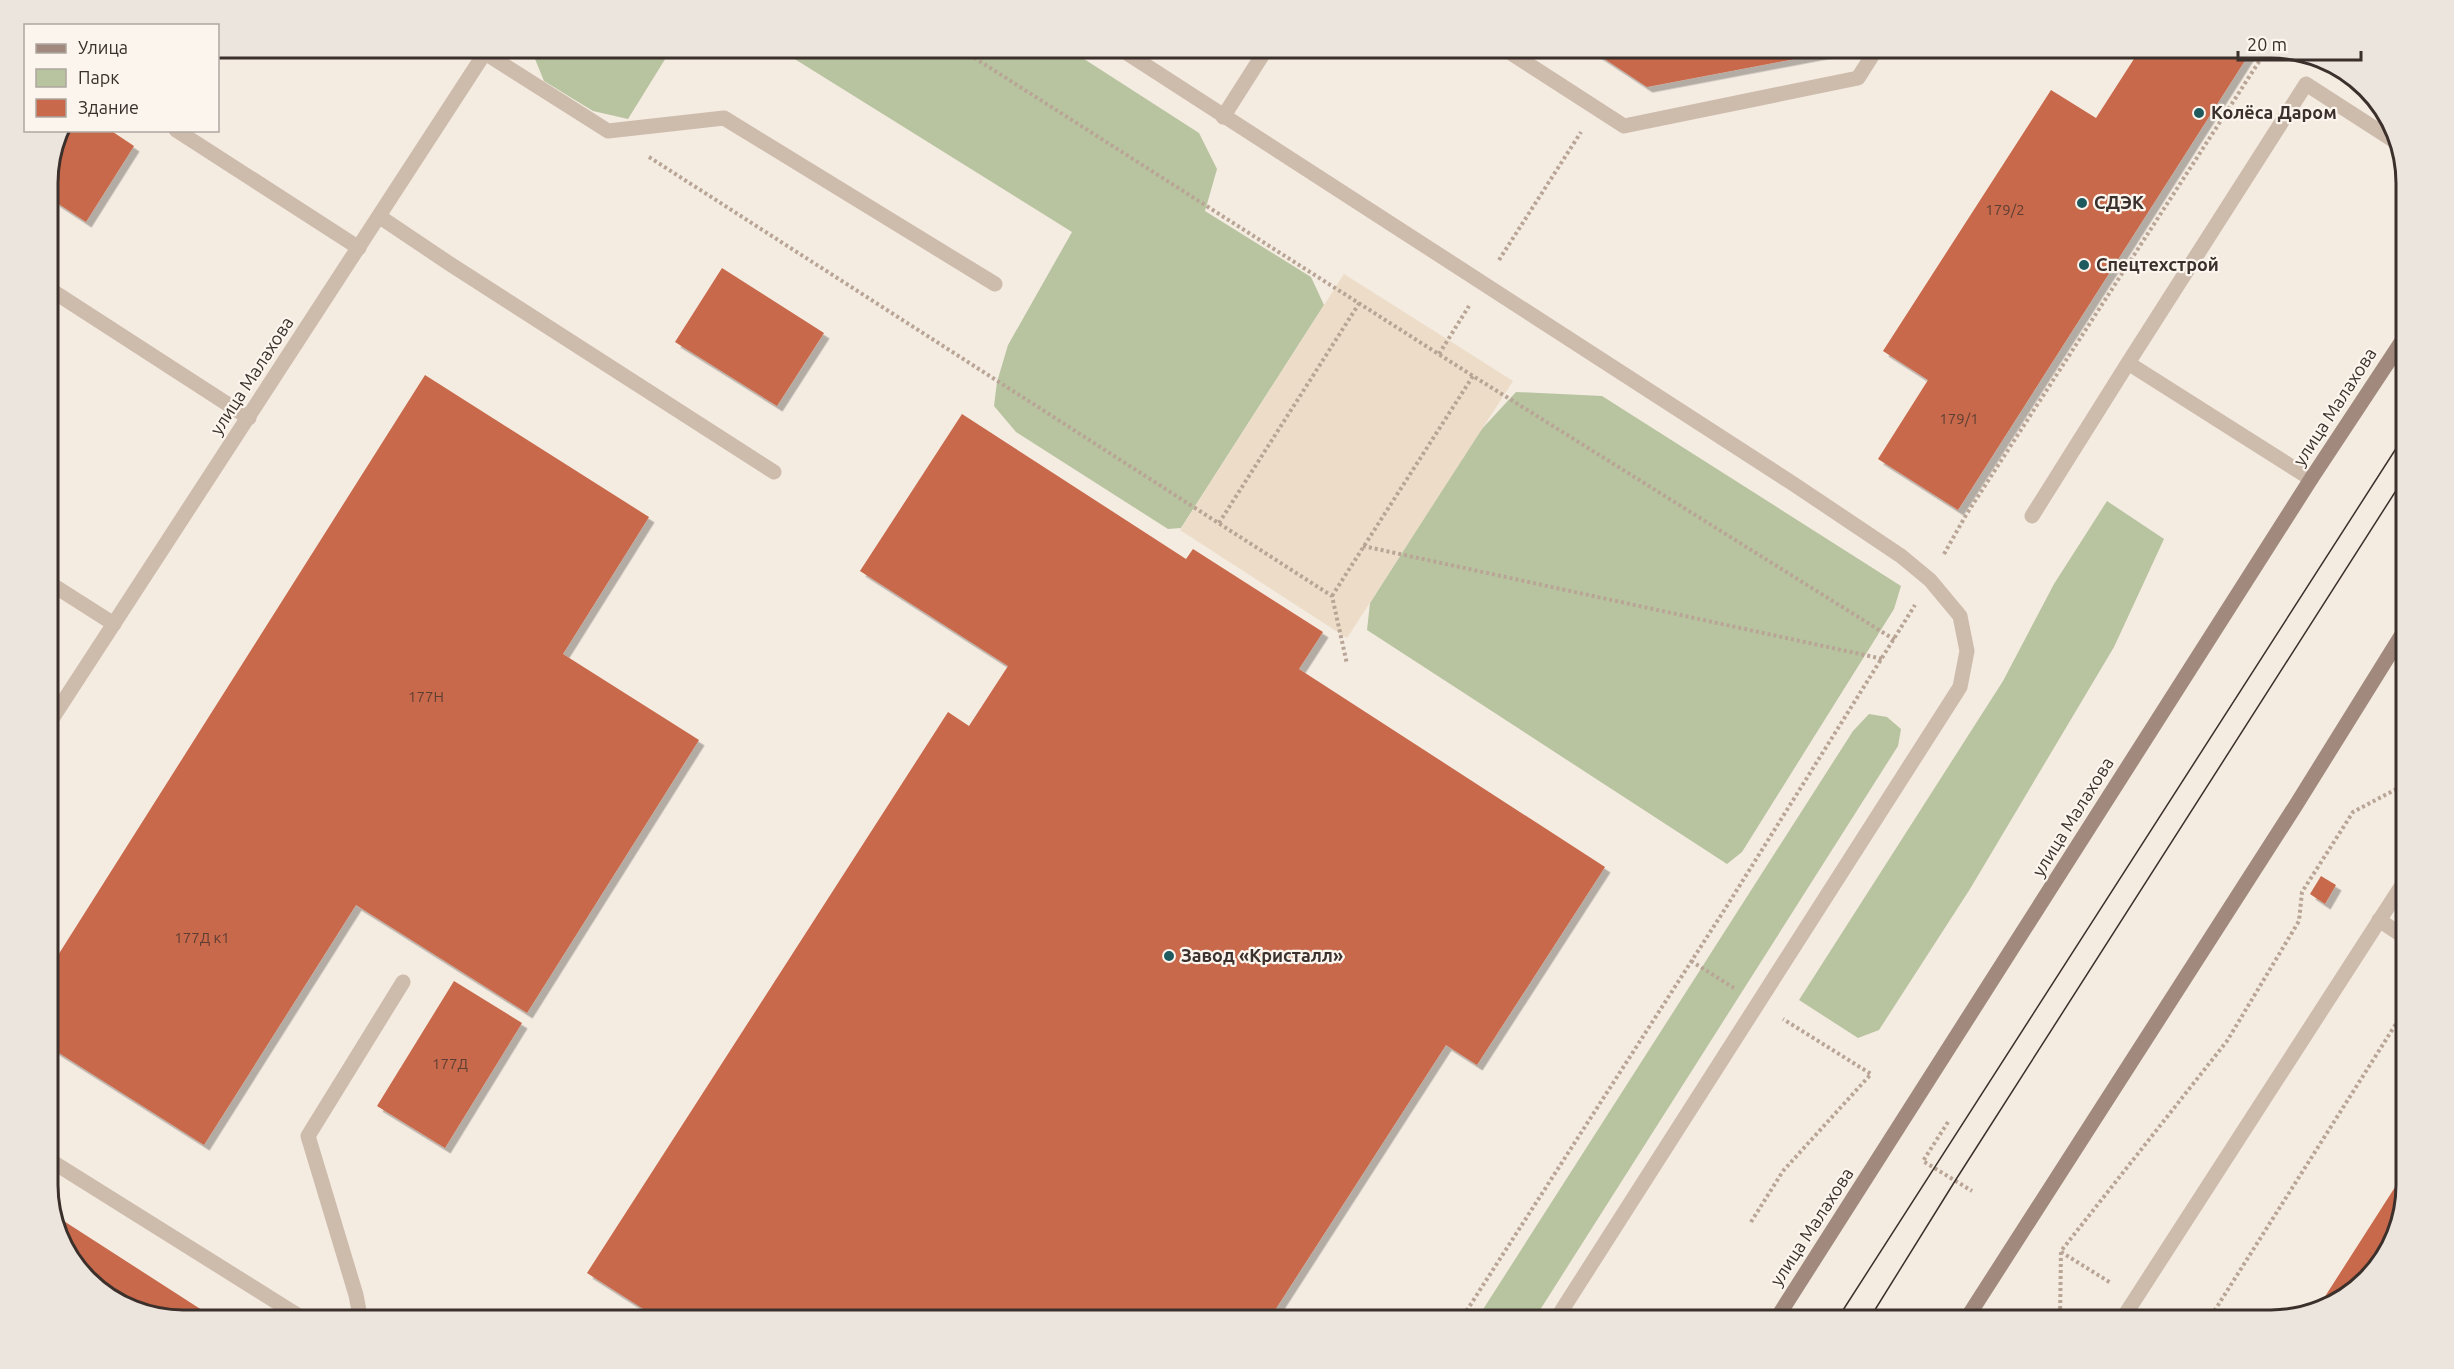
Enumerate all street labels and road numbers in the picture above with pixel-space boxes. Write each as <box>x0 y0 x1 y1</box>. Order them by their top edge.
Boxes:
street label: улица Малахова <box>206 313 297 438</box>
street label: улица Малахова <box>2289 344 2380 469</box>
street label: улица Малахова <box>2027 753 2117 880</box>
street label: улица Малахова <box>1766 1164 1857 1289</box>

